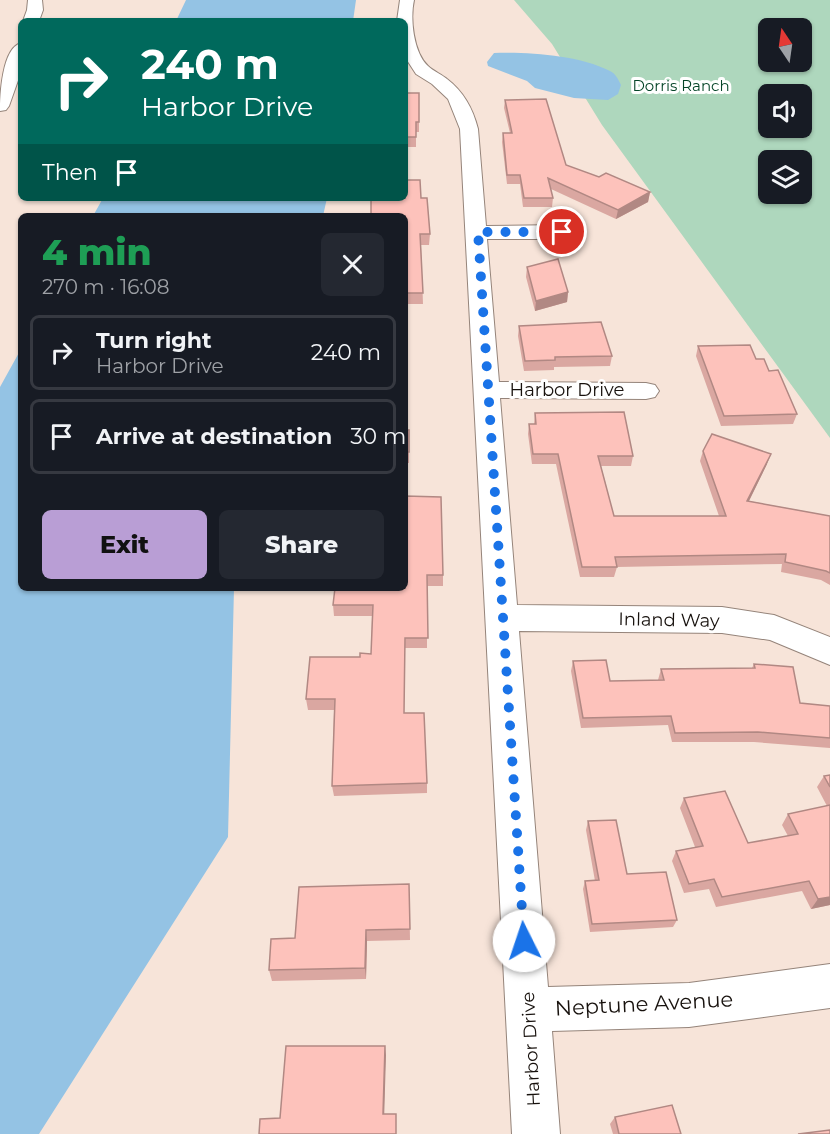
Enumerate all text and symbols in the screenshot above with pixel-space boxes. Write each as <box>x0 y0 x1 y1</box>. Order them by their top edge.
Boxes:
north arrow <box>758 18 812 72</box>
map controls <box>758 18 812 204</box>
text: 240 m <box>141 38 279 90</box>
icon: right <box>42 42 120 120</box>
park label: Dorris Ranch <box>632 76 730 95</box>
button: sound <box>758 84 812 138</box>
text: Harbor Drive <box>141 90 313 123</box>
button: layers <box>758 150 812 204</box>
icon: arrive <box>110 156 143 189</box>
text: Then <box>42 159 98 186</box>
pin <box>536 206 587 257</box>
icon: arrive <box>545 215 578 248</box>
text: 4 min <box>42 230 152 274</box>
button: close <box>321 233 384 296</box>
text: 270 m · 16:08 <box>42 275 170 299</box>
text: Turn right <box>96 327 211 354</box>
icon: right <box>45 336 78 369</box>
text: 240 m <box>311 339 381 366</box>
text: Harbor Drive <box>96 354 224 378</box>
street label: Harbor Drive <box>510 379 625 401</box>
icon: arrive <box>45 420 78 453</box>
text: Arrive at destination <box>96 423 332 450</box>
text: 30 m <box>350 423 406 450</box>
button: Exit <box>42 510 207 579</box>
button: Share <box>219 510 384 579</box>
street label: Inland Way <box>618 608 720 632</box>
position arrow <box>492 909 556 973</box>
street label: Neptune Avenue <box>554 986 734 1021</box>
street label: Harbor Drive <box>517 991 545 1107</box>

